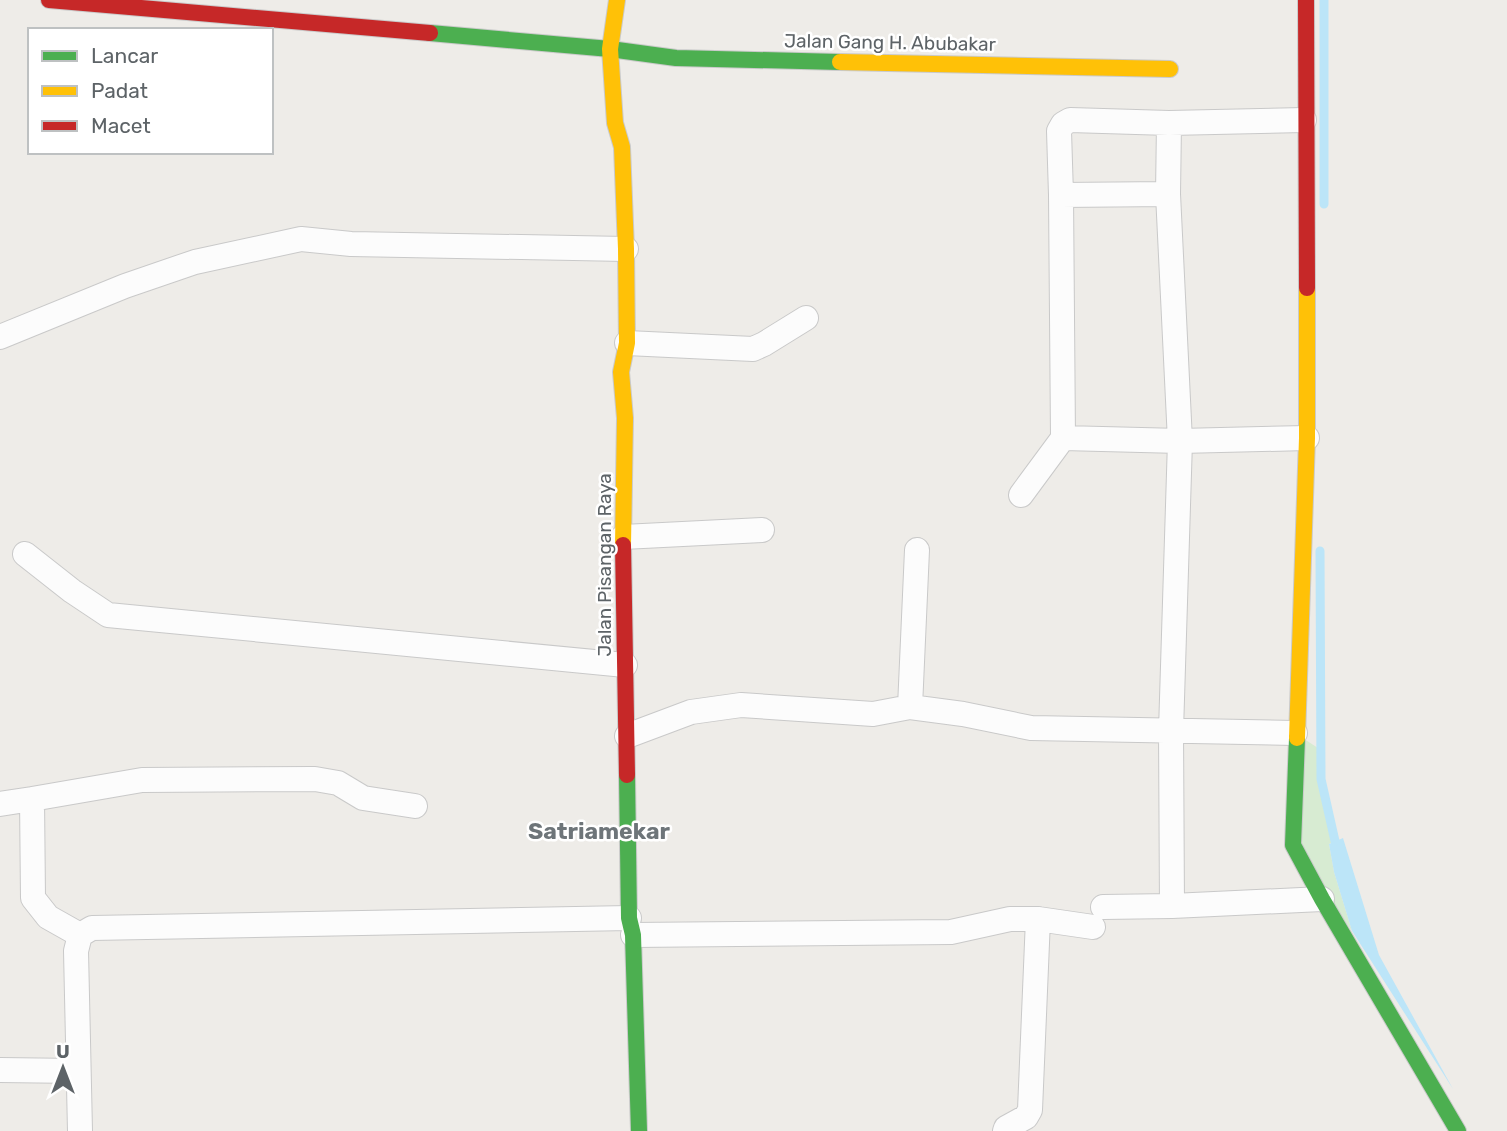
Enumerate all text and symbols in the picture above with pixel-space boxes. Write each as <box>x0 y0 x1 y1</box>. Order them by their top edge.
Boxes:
legend <box>28 28 273 154</box>
street label: Jalan Gang H. Abubakar <box>784 29 997 56</box>
text: Lancar <box>91 43 158 68</box>
text: Padat <box>91 78 148 103</box>
text: Macet <box>91 113 151 138</box>
street label: Jalan Pisangan Raya <box>593 473 616 657</box>
district label: Satriamekar <box>528 817 671 845</box>
north arrow <box>28 1033 98 1103</box>
text: U <box>56 1040 70 1063</box>

